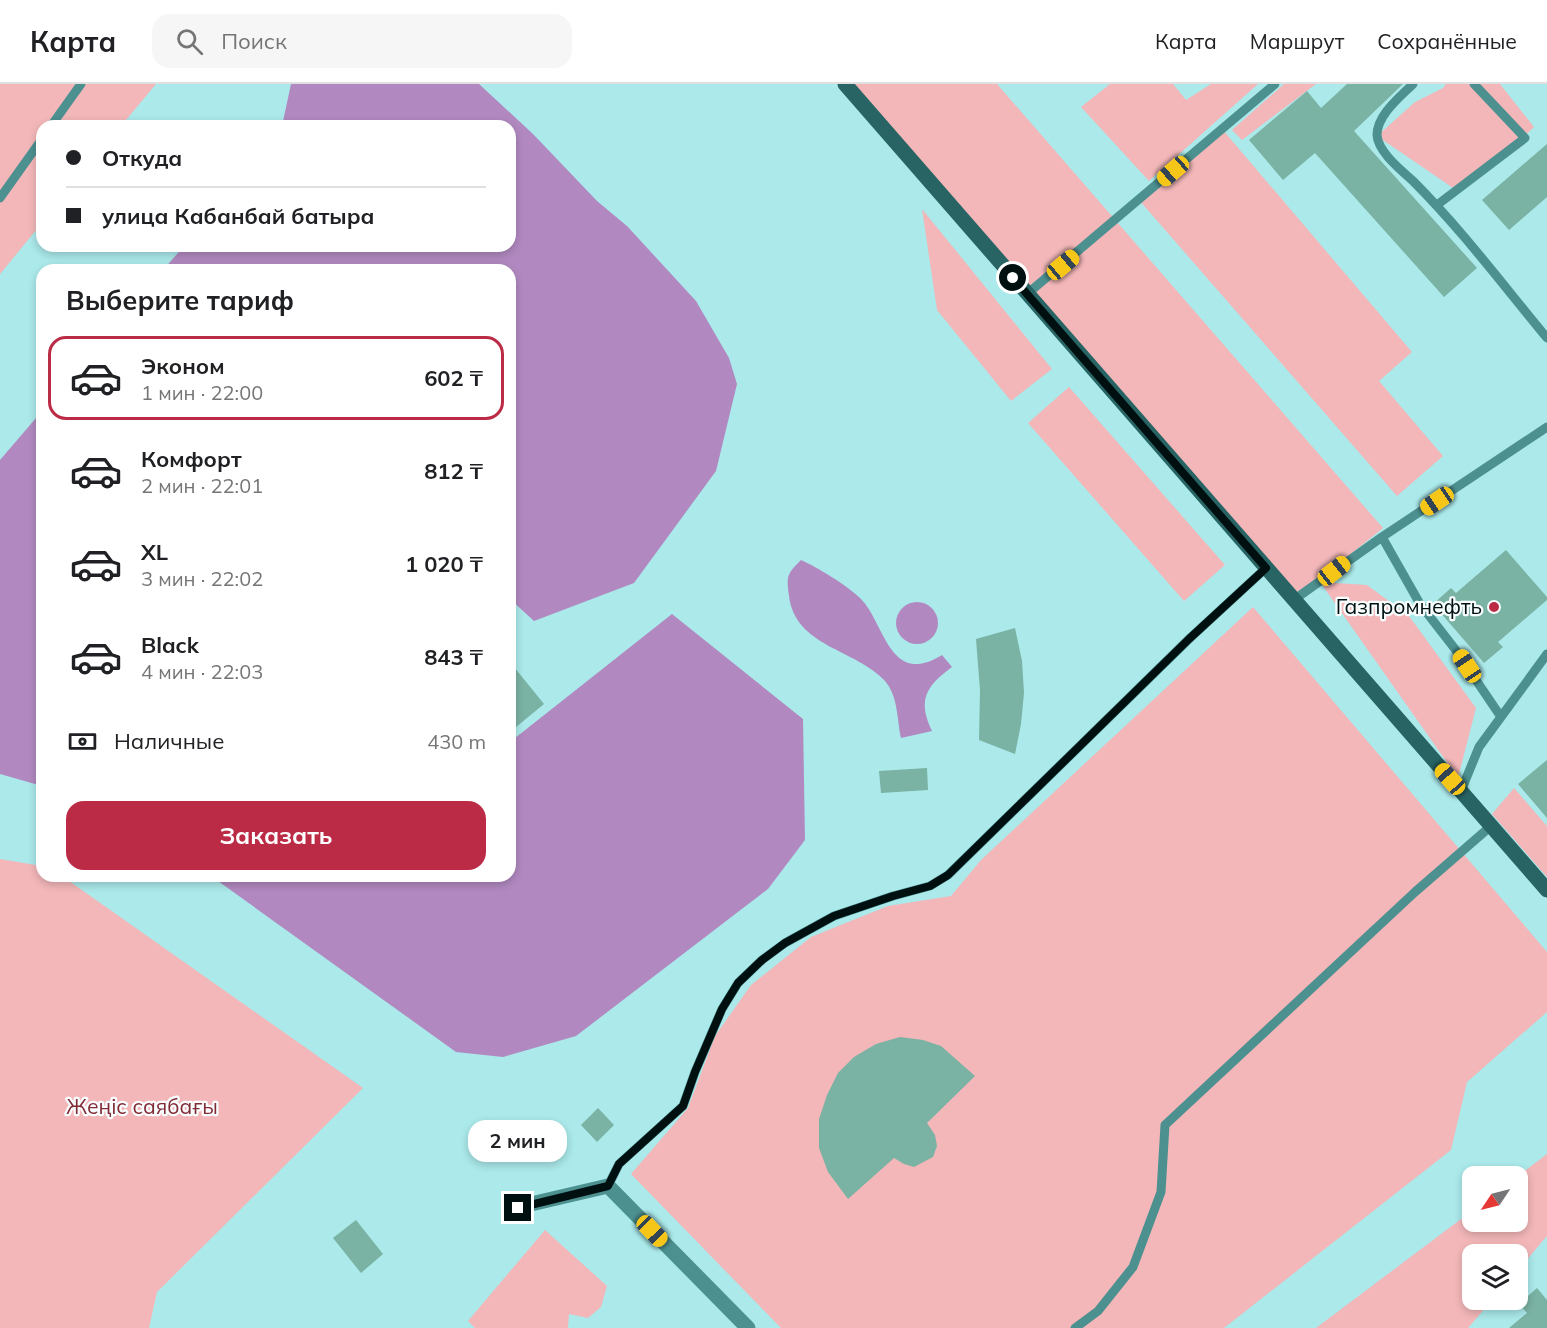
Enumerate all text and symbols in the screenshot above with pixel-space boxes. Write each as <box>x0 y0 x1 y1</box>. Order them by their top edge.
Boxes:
search box <box>152 14 572 68</box>
text: Карта <box>30 24 116 59</box>
icon: search <box>173 25 206 58</box>
text: Поиск <box>221 27 287 55</box>
text: Карта <box>1155 28 1217 54</box>
text: Маршрут <box>1250 28 1344 54</box>
text: Сохранённые <box>1377 28 1517 54</box>
text: Откуда <box>102 144 182 172</box>
car <box>1154 152 1192 190</box>
text: улица Кабанбай батыра <box>102 202 375 230</box>
car <box>1043 247 1083 283</box>
route start <box>999 264 1026 291</box>
text: Выберите тариф <box>66 283 294 317</box>
icon: car <box>69 351 123 405</box>
text: Эконом <box>141 352 225 380</box>
text: 602 ₸ <box>424 364 483 392</box>
text: 1 мин · 22:00 <box>141 380 263 405</box>
icon: car <box>69 444 123 498</box>
text: Комфорт <box>141 445 242 473</box>
text: 812 ₸ <box>424 457 483 485</box>
text: 2 мин · 22:01 <box>141 473 263 498</box>
car <box>1417 483 1457 519</box>
icon: car <box>69 537 123 591</box>
text: XL <box>141 538 168 566</box>
text: 1 020 ₸ <box>405 550 483 578</box>
car <box>1314 553 1354 589</box>
text: 3 мин · 22:02 <box>141 566 263 591</box>
place label: Газпромнефть <box>1336 593 1482 619</box>
marker: Газпромнефть <box>1487 600 1501 614</box>
icon: car <box>69 630 123 684</box>
text: Black <box>141 631 199 659</box>
text: 843 ₸ <box>424 643 483 671</box>
car <box>1449 646 1485 686</box>
text: 4 мин · 22:03 <box>141 659 263 684</box>
icon: cash <box>66 725 99 758</box>
text: Наличные <box>114 727 224 755</box>
text: 430 m <box>427 729 486 754</box>
car <box>1431 760 1469 798</box>
button: Заказать <box>66 801 486 870</box>
park label: Жеңіс саябағы <box>66 1093 218 1119</box>
callout: 2 мин <box>468 1121 568 1163</box>
text: 2 мин <box>489 1128 546 1153</box>
north arrow <box>1462 1166 1528 1232</box>
map controls <box>1462 1166 1528 1310</box>
route end <box>504 1194 531 1221</box>
car <box>633 1212 671 1250</box>
button: layers <box>1462 1244 1528 1310</box>

